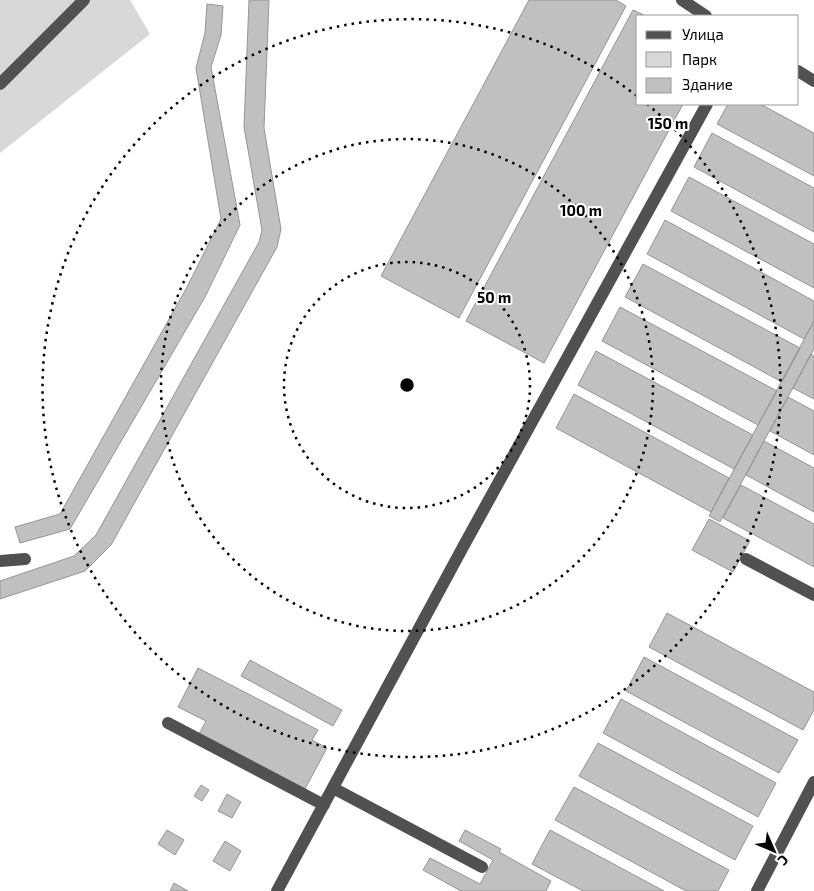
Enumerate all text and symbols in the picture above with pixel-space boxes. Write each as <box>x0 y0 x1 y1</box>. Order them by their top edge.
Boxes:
legend <box>636 15 799 105</box>
text: Улица <box>682 25 724 43</box>
text: Парк <box>682 50 717 68</box>
text: Здание <box>682 75 733 93</box>
text: 150 m <box>648 114 688 132</box>
text: 100 m <box>560 201 602 219</box>
text: 50 m <box>477 288 511 306</box>
centre of rings <box>398 376 416 394</box>
north arrow <box>749 826 799 876</box>
text: С <box>775 852 792 869</box>

